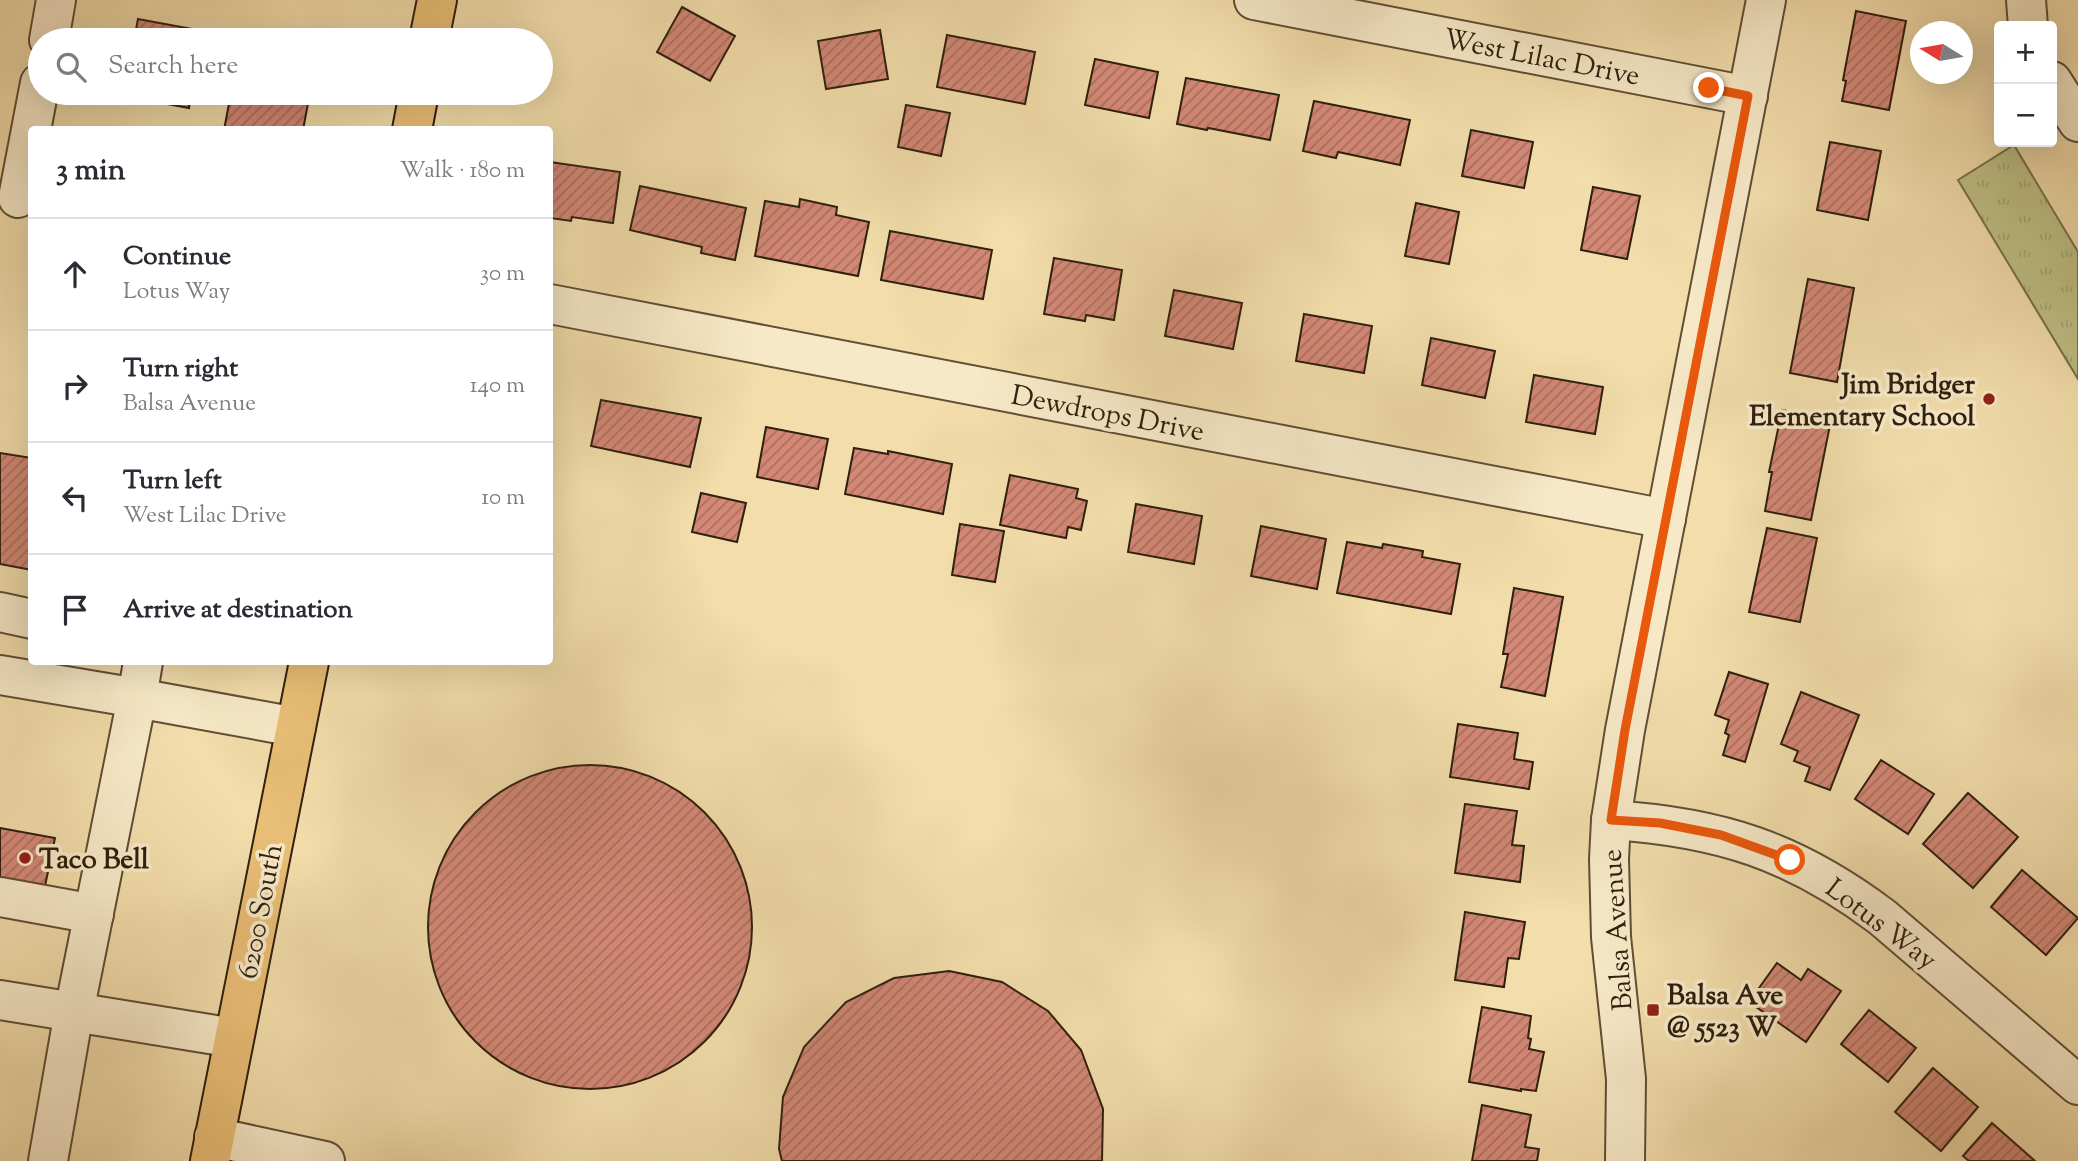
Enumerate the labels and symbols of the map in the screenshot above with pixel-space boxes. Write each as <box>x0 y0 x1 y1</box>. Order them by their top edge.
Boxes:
street label: West Lilac Drive <box>1440 20 1643 98</box>
north arrow <box>1910 21 1973 84</box>
route end <box>1693 72 1724 103</box>
place label: Jim Bridger Elementary School <box>1749 366 1975 438</box>
street label: Dewdrops Drive <box>1007 377 1207 453</box>
marker: Jim Bridger Elementary School <box>1981 391 1997 407</box>
place label: Taco Bell <box>39 841 149 881</box>
street label: 6200 South <box>229 841 295 982</box>
route start <box>1774 844 1805 875</box>
street label: Balsa Avenue <box>1593 848 1645 1012</box>
marker: Taco Bell <box>17 850 33 866</box>
street label: Lotus Way <box>1816 870 1944 981</box>
place label: Balsa Ave @ 5523 W <box>1667 977 1783 1049</box>
marker: Balsa Ave @ 5523 W <box>1645 1002 1661 1018</box>

